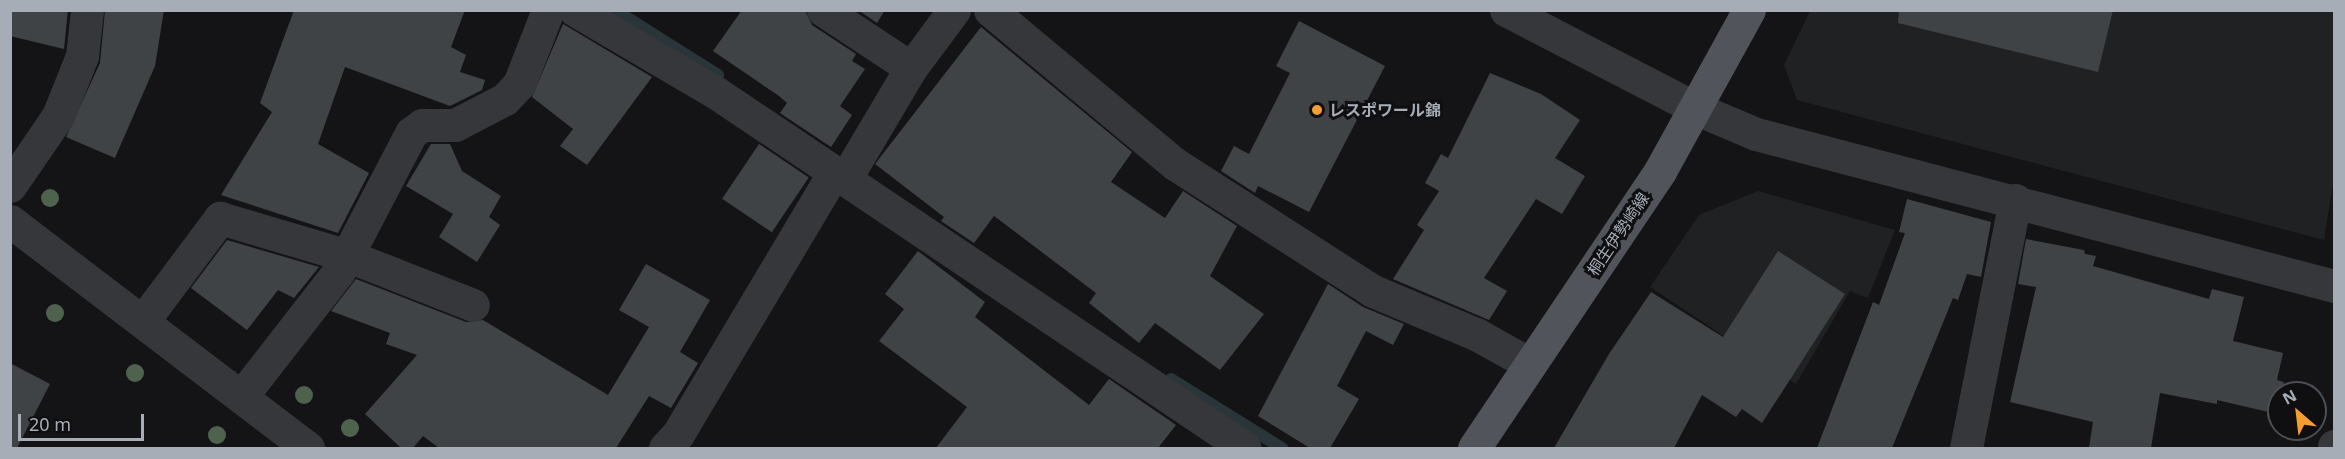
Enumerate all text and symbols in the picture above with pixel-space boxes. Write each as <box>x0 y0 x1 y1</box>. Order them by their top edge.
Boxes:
place label: レスポワール錦 <box>1329 100 1441 120</box>
marker: レスポワール錦 <box>1310 103 1324 117</box>
street label: 桐生伊勢崎線 <box>1583 189 1653 279</box>
north arrow <box>2267 381 2327 441</box>
text: N <box>2279 384 2300 410</box>
scale bar <box>21 402 147 440</box>
text: 20 m <box>29 412 71 436</box>

